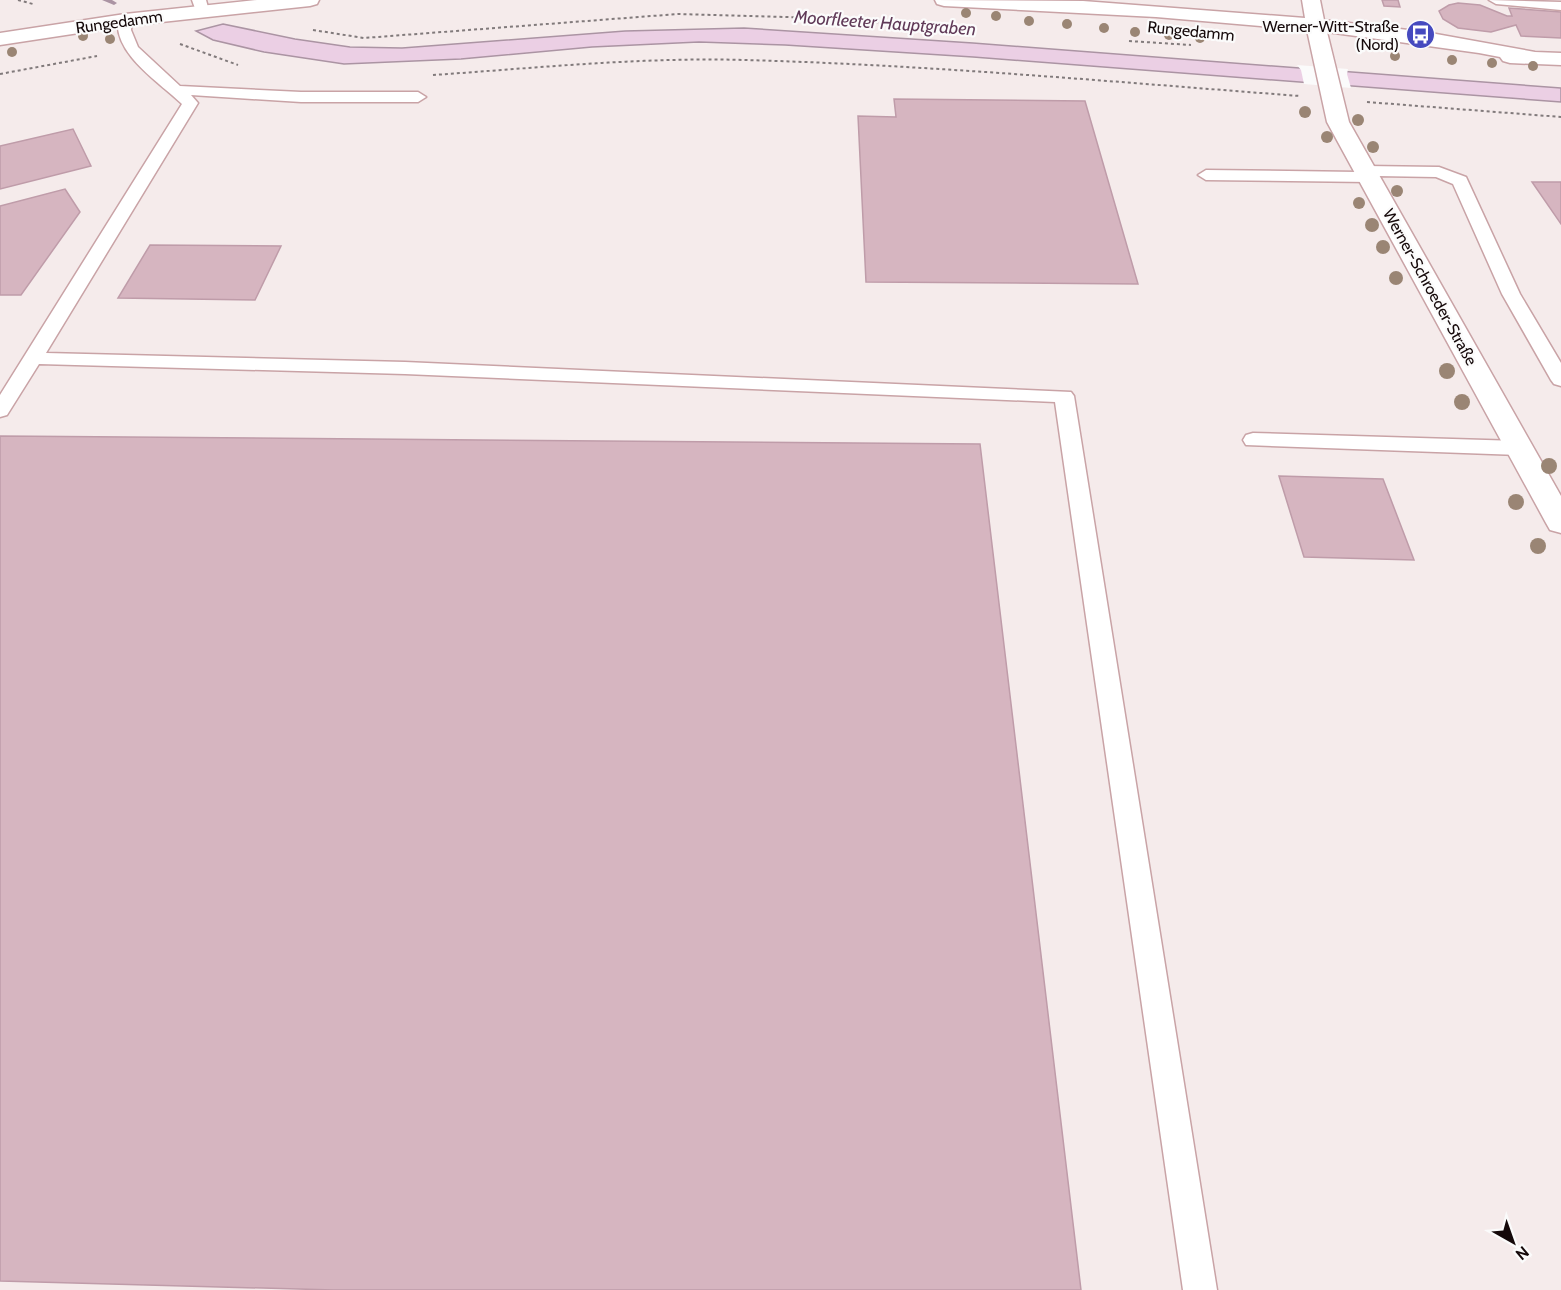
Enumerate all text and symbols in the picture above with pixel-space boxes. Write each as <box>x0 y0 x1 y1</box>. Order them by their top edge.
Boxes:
street label: Rungedamm <box>74 6 164 38</box>
water label: Moorfleeter Hauptgraben <box>792 6 977 40</box>
street label: Rungedamm <box>1146 17 1236 45</box>
place label: Werner-Witt-Straße (Nord) <box>1262 17 1399 54</box>
bus stop icon: Werner-Witt-Straße (Nord) <box>1404 19 1436 51</box>
street label: Werner-Schroeder-Straße <box>1379 205 1481 369</box>
north arrow <box>1483 1212 1543 1272</box>
text: N <box>1512 1242 1533 1264</box>

